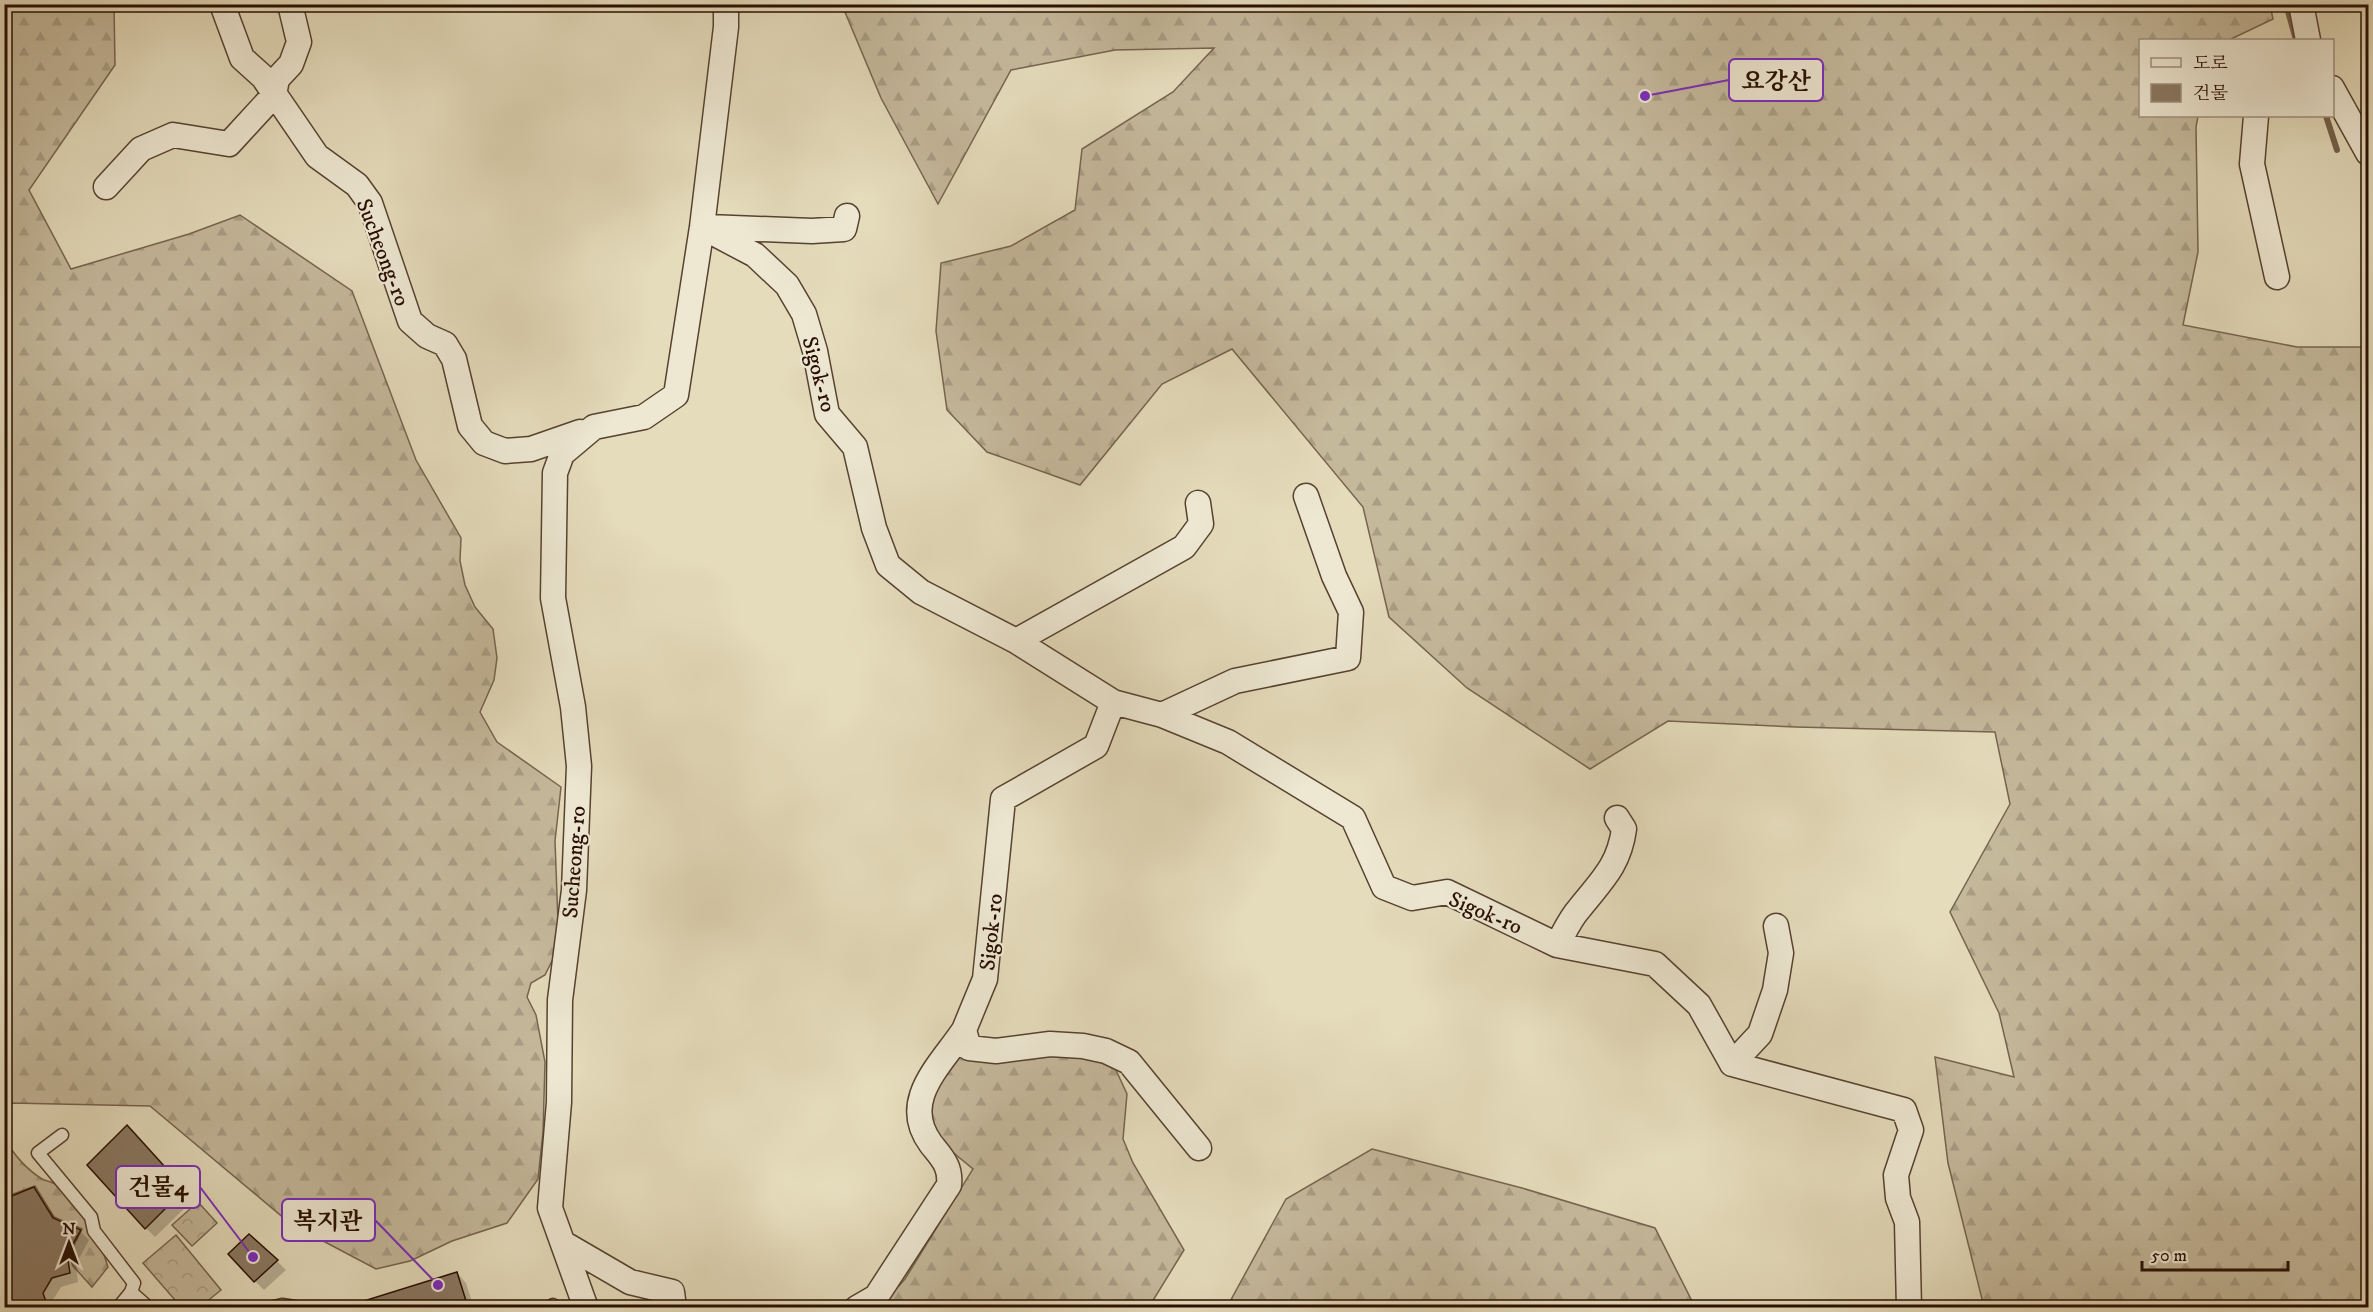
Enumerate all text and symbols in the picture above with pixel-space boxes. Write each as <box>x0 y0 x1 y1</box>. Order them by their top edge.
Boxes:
legend <box>2139 39 2334 117</box>
text: 도로 <box>2193 53 2228 75</box>
callout: 요강산 <box>1729 59 1823 101</box>
text: 요강산 <box>1741 67 1812 97</box>
text: 건물 <box>2193 83 2228 105</box>
street label: Sucheong-ro <box>350 195 415 310</box>
street label: Sigok-ro <box>796 334 842 415</box>
street label: Sucheong-ro <box>557 805 592 919</box>
street label: Sigok-ro <box>1445 886 1526 941</box>
street label: Sigok-ro <box>974 892 1009 972</box>
callout: 건물4 <box>116 1166 200 1208</box>
text: 건물4 <box>128 1173 189 1203</box>
callout: 복지관 <box>282 1199 375 1241</box>
text: 복지관 <box>293 1207 363 1237</box>
north arrow <box>39 1213 99 1273</box>
text: N <box>62 1219 76 1239</box>
scale bar <box>2142 1234 2288 1272</box>
text: 50 m <box>2151 1245 2187 1267</box>

